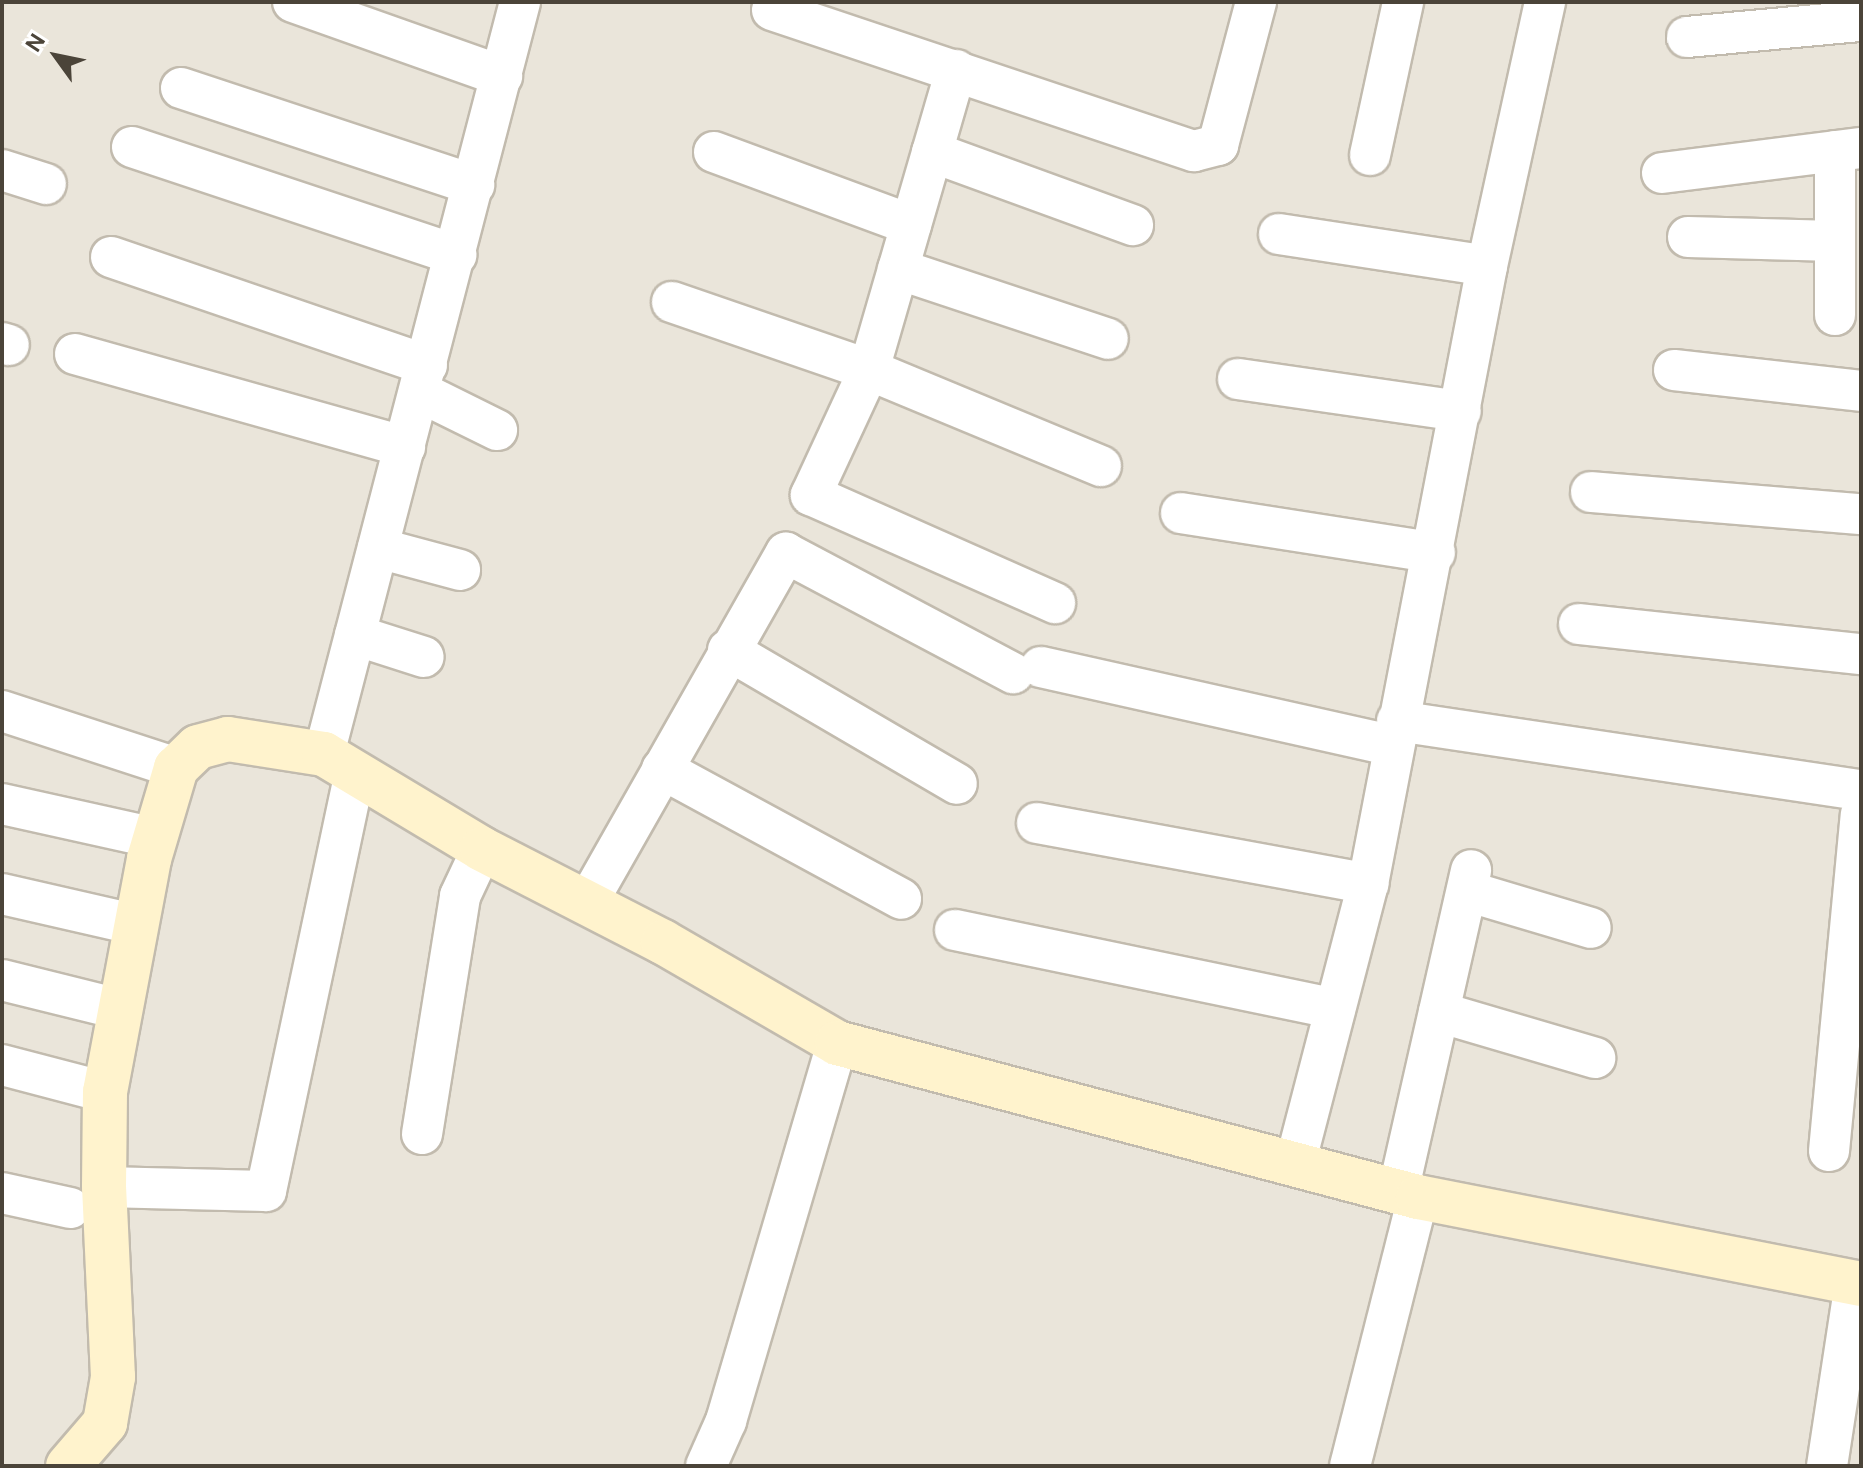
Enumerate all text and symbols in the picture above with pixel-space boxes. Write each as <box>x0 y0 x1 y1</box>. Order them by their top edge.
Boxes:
north arrow <box>16 16 96 96</box>
text: N <box>19 28 52 57</box>

